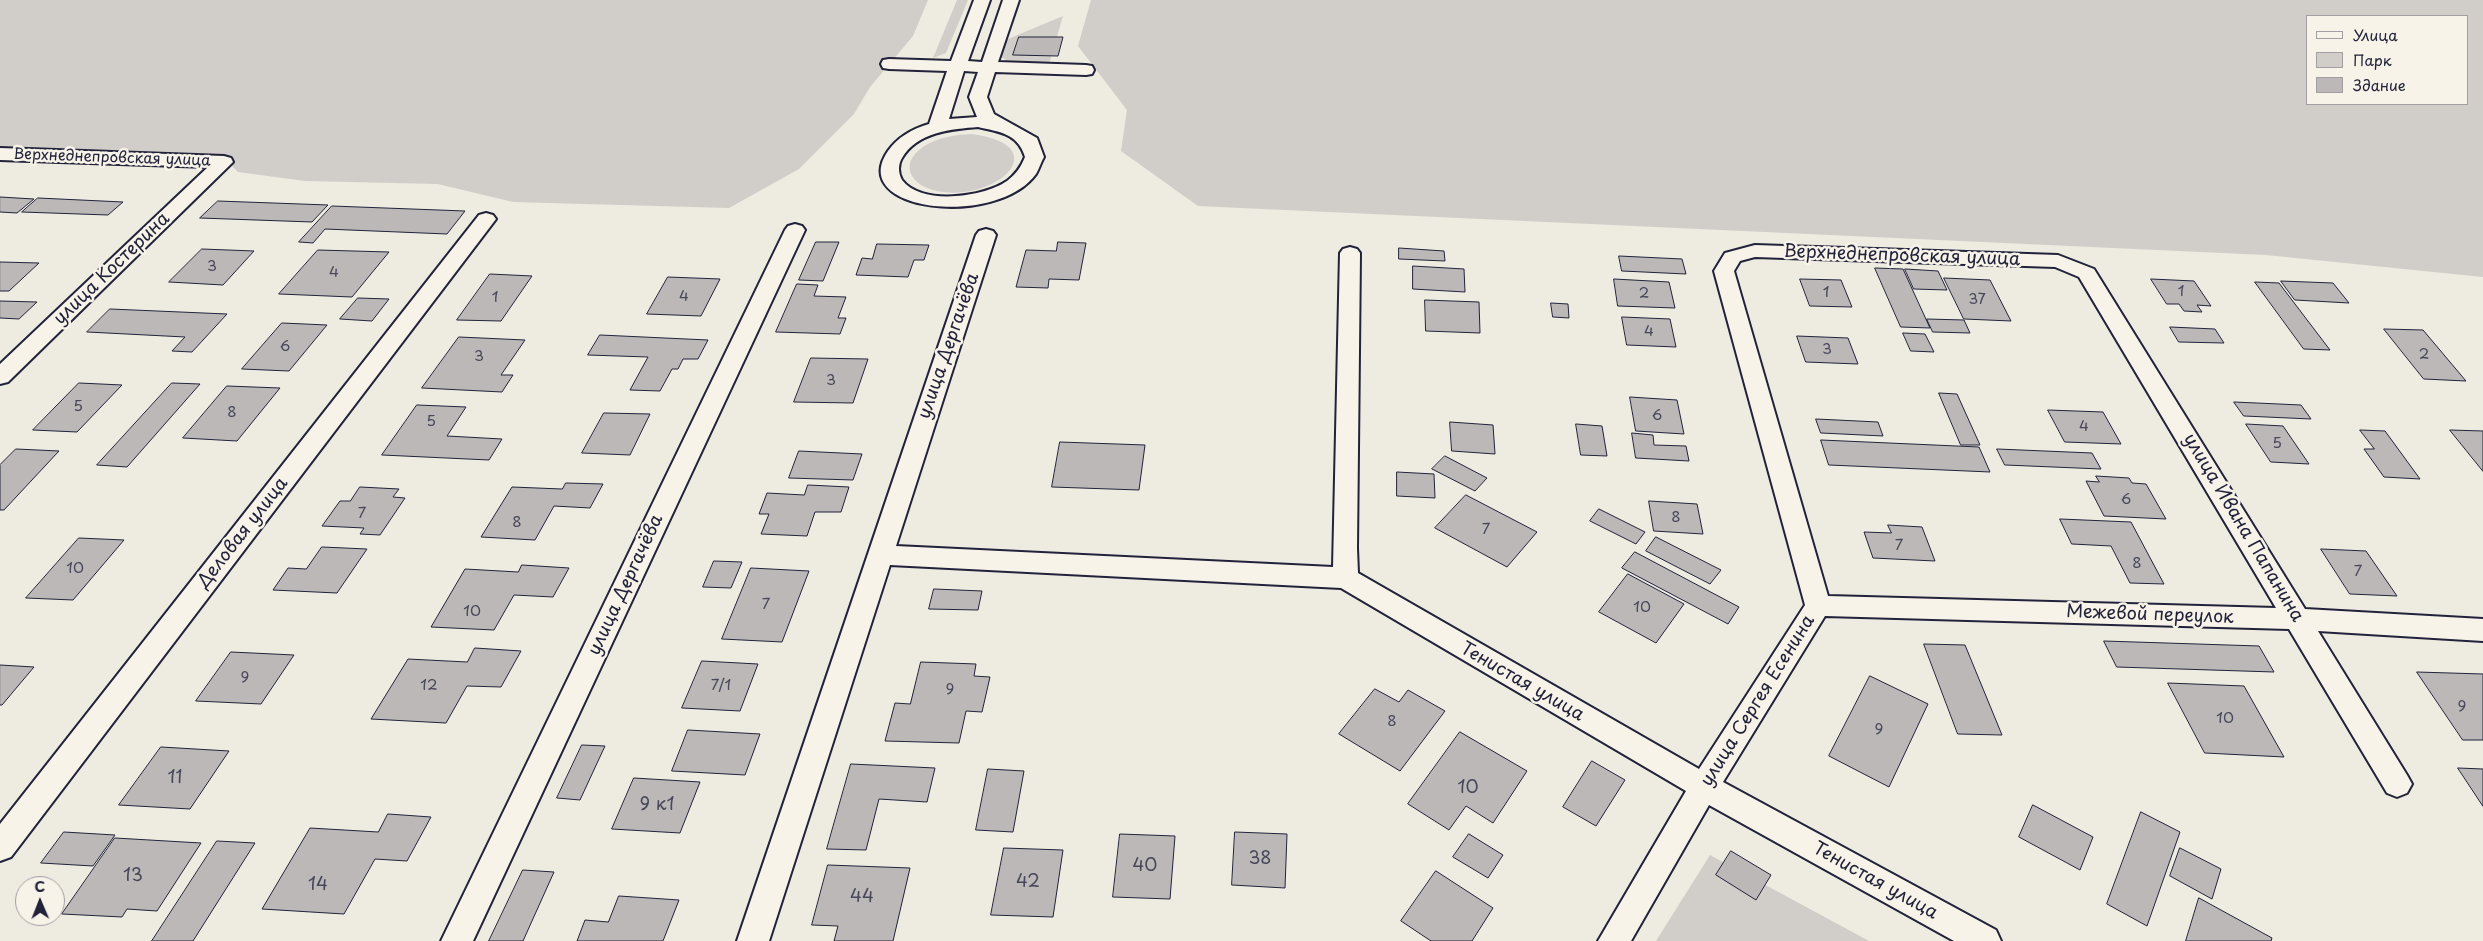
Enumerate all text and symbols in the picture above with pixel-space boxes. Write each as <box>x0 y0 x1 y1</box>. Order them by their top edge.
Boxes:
legend <box>2306 15 2468 105</box>
text: Улица <box>2353 23 2398 46</box>
text: Парк <box>2353 48 2392 71</box>
text: Здание <box>2353 73 2406 96</box>
street label: Верхнеднепровская улица <box>13 146 211 170</box>
street label: улица Костерина <box>50 208 174 330</box>
street label: Верхнеднепровская улица <box>1783 241 2021 271</box>
house number: 3 <box>207 258 217 276</box>
house number: 4 <box>329 264 339 282</box>
street label: улица Дергачёва <box>914 270 984 422</box>
house number: 1 <box>2178 283 2184 301</box>
house number: 1 <box>1823 284 1829 302</box>
house number: 2 <box>1639 285 1649 303</box>
house number: 4 <box>679 288 689 306</box>
house number: 1 <box>492 289 498 307</box>
house number: 37 <box>1968 291 1986 309</box>
house number: 4 <box>1644 323 1654 341</box>
house number: 6 <box>280 338 290 356</box>
house number: 3 <box>1822 341 1832 359</box>
house number: 2 <box>2419 346 2429 364</box>
house number: 3 <box>474 348 484 366</box>
house number: 3 <box>826 372 836 390</box>
house number: 5 <box>73 398 83 416</box>
house number: 8 <box>227 404 237 422</box>
house number: 6 <box>1652 407 1662 425</box>
house number: 5 <box>426 413 436 431</box>
house number: 4 <box>2079 418 2089 436</box>
street label: улица Ивана Папанина <box>2178 430 2308 626</box>
house number: 5 <box>2272 435 2282 453</box>
street label: Деловая улица <box>193 473 293 593</box>
house number: 6 <box>2121 491 2131 509</box>
house number: 7 <box>358 505 366 523</box>
house number: 8 <box>1671 509 1681 527</box>
street label: улица Дергачёва <box>584 511 668 659</box>
house number: 8 <box>512 514 522 532</box>
house number: 7 <box>1482 521 1490 539</box>
house number: 7 <box>1895 537 1903 555</box>
house number: 8 <box>2132 555 2142 573</box>
house number: 10 <box>66 560 84 578</box>
house number: 7 <box>2354 563 2362 581</box>
house number: 7 <box>762 596 770 614</box>
house number: 10 <box>1633 599 1651 617</box>
street label: Межевой переулок <box>2066 601 2234 629</box>
house number: 10 <box>463 603 481 621</box>
street label: улица Сергея Есенина <box>1696 611 1820 791</box>
street label: Тенистая улица <box>1456 638 1588 726</box>
house number: 9 <box>241 669 249 687</box>
house number: 12 <box>420 677 438 695</box>
house number: 7/1 <box>711 677 731 695</box>
house number: 9 <box>946 681 954 699</box>
house number: 9 <box>2458 698 2466 716</box>
house number: 10 <box>2216 710 2234 728</box>
house number: 8 <box>1387 713 1397 731</box>
house number: 9 <box>1875 721 1883 739</box>
house number: 11 <box>167 767 183 789</box>
house number: 10 <box>1457 777 1479 799</box>
house number: 9 к1 <box>639 794 675 816</box>
street label: Тенистая улица <box>1809 838 1941 924</box>
house number: 38 <box>1248 848 1272 870</box>
house number: 40 <box>1132 855 1158 877</box>
house number: 13 <box>123 865 143 887</box>
house number: 42 <box>1016 871 1040 893</box>
house number: 14 <box>308 874 328 896</box>
north arrow <box>15 876 65 926</box>
text: С <box>34 876 45 897</box>
house number: 44 <box>850 886 874 908</box>

